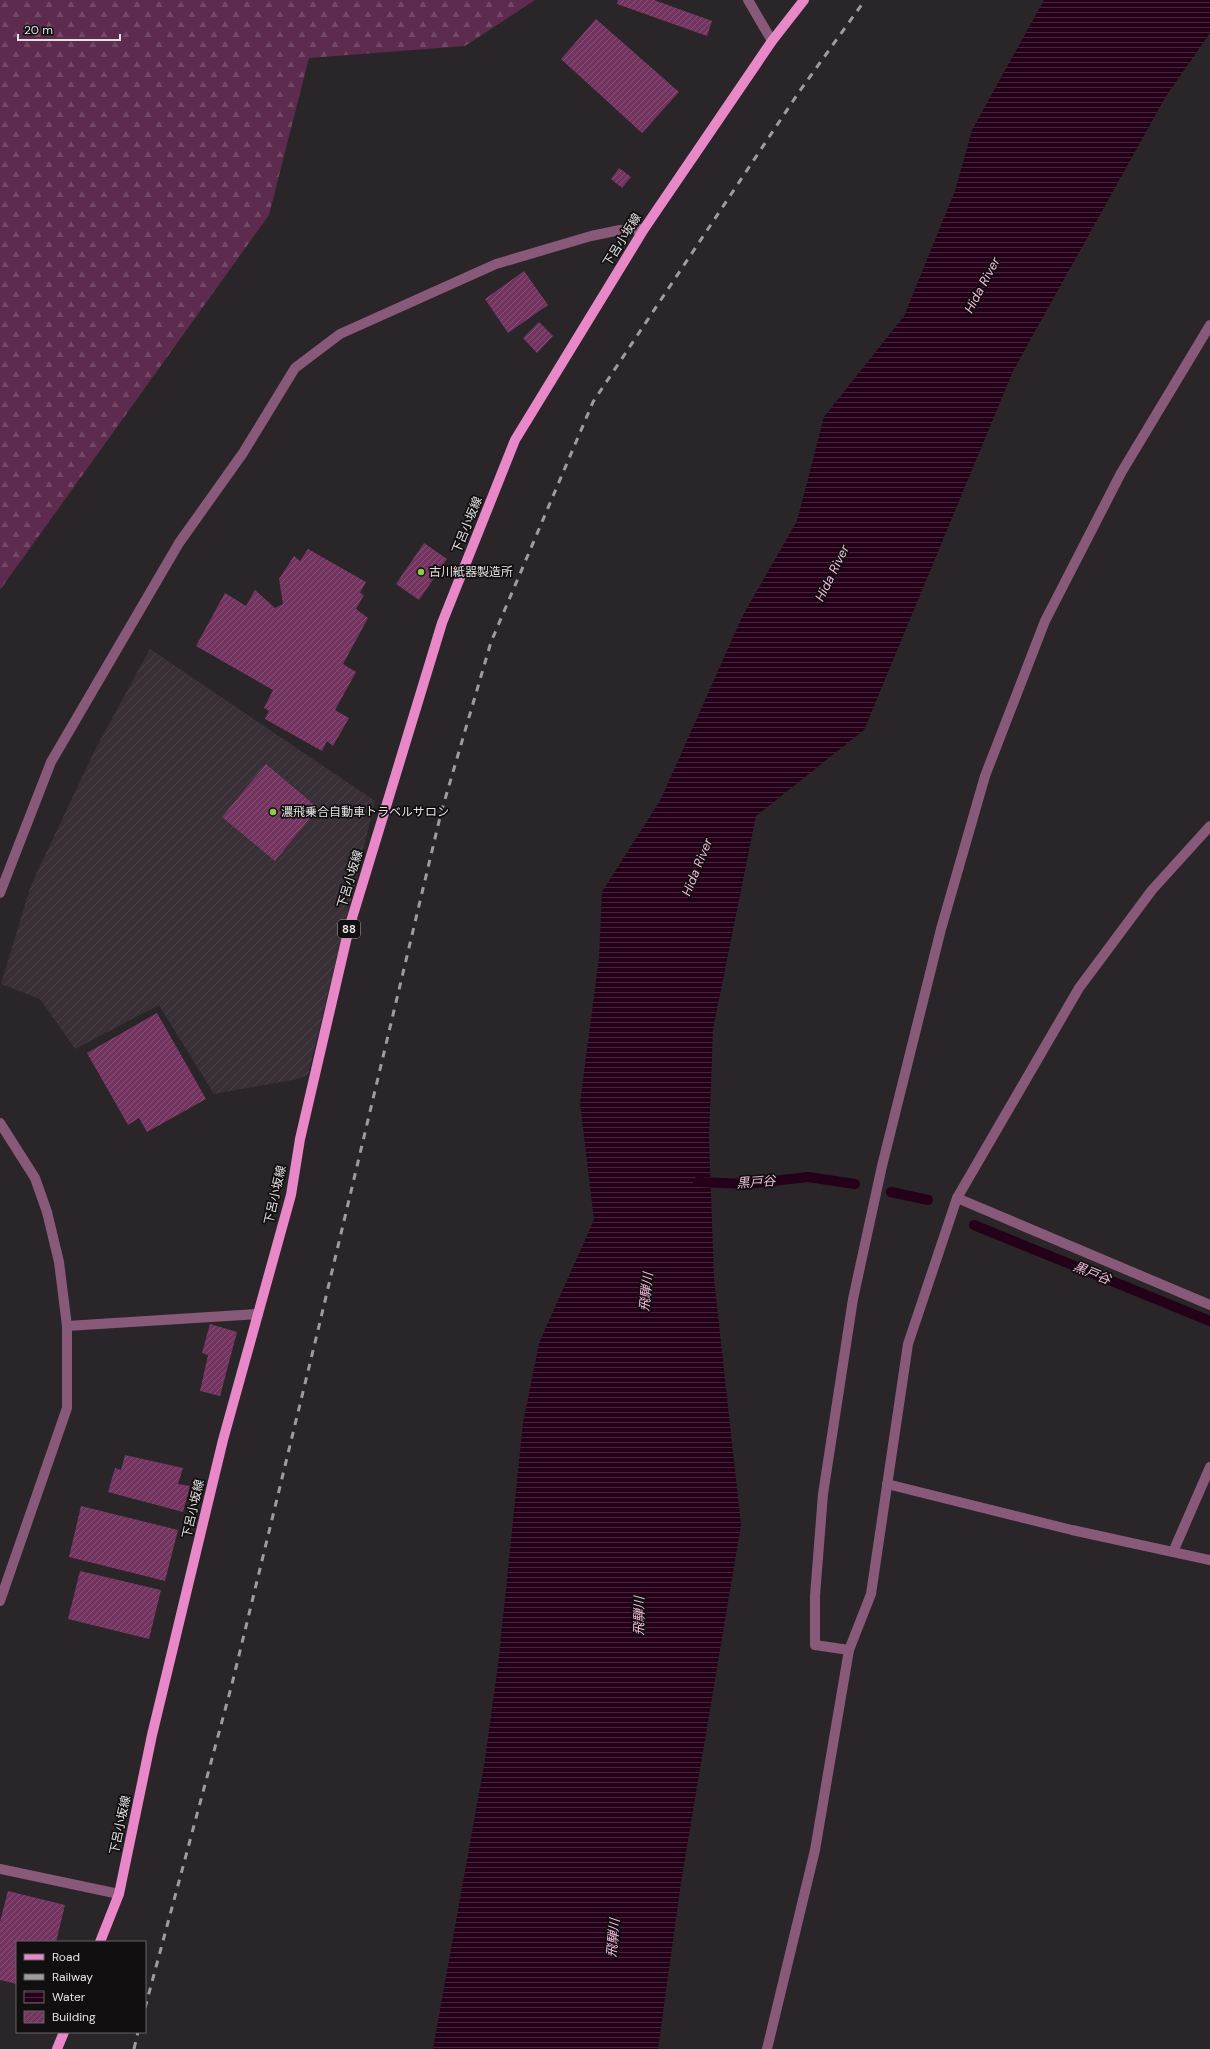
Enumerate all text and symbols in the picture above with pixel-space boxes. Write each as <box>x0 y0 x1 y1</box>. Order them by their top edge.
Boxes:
scale bar <box>18 16 120 42</box>
text: 20 m <box>24 22 53 38</box>
street label: 下呂小坂線 <box>599 210 645 270</box>
water label: Hida River <box>960 253 1004 316</box>
street label: 下呂小坂線 <box>448 494 486 556</box>
water label: Hida River <box>811 541 853 604</box>
place label: 古川紙器製造所 <box>429 564 513 580</box>
marker: 古川紙器製造所 <box>416 567 426 577</box>
place label: 濃飛乗合自動車トラベルサロン <box>281 804 449 820</box>
marker: 濃飛乗合自動車トラベルサロン <box>268 807 278 817</box>
water label: Hida River <box>678 835 717 898</box>
street label: 下呂小坂線 <box>334 848 366 910</box>
road number: 88 <box>338 920 360 938</box>
street label: 下呂小坂線 <box>260 1164 290 1226</box>
water label: 黒戸谷 <box>736 1172 777 1192</box>
water label: 黒戸谷 <box>1071 1258 1114 1289</box>
water label: 飛騨川 <box>636 1270 657 1312</box>
street label: 下呂小坂線 <box>178 1478 208 1540</box>
water label: 飛騨川 <box>630 1594 648 1636</box>
street label: 下呂小坂線 <box>106 1794 134 1856</box>
water label: 飛騨川 <box>603 1916 623 1958</box>
legend <box>16 1941 146 2033</box>
text: Road <box>52 1949 80 1965</box>
text: Railway <box>52 1969 93 1985</box>
text: Water <box>52 1989 86 2005</box>
text: Building <box>52 2009 96 2025</box>

